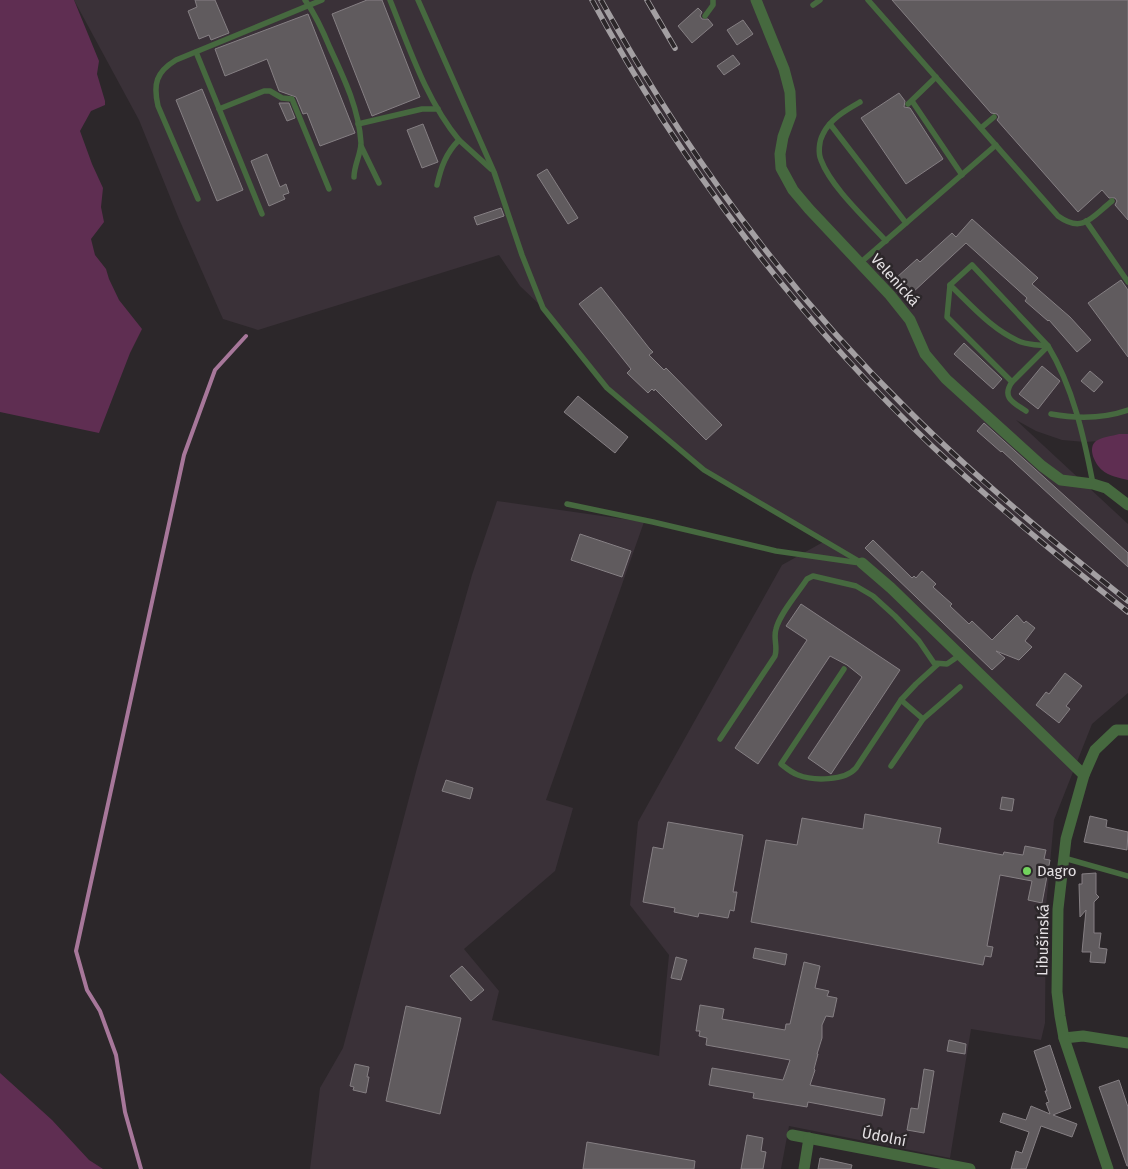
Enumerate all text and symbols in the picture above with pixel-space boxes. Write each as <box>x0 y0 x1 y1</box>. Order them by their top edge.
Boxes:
street label: Velenická <box>867 250 923 310</box>
place label: Dagro <box>1037 862 1076 880</box>
marker: Dagro <box>1021 865 1033 877</box>
street label: Libušínská <box>1033 904 1053 976</box>
street label: Údolní <box>860 1124 908 1150</box>

